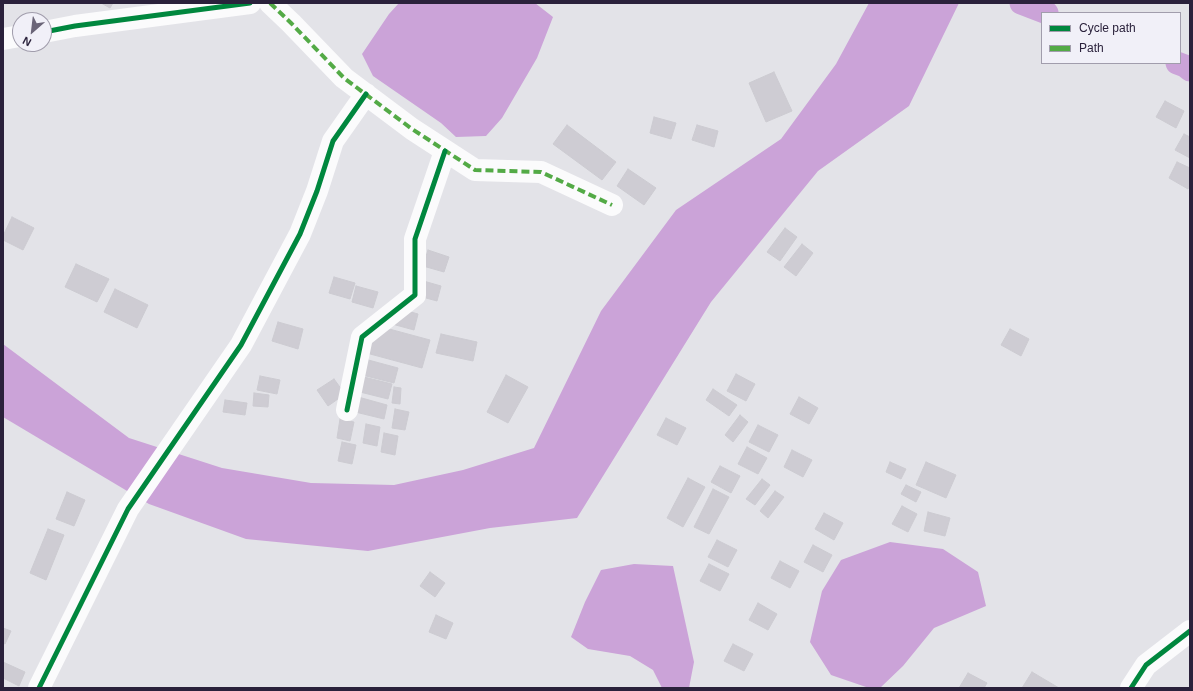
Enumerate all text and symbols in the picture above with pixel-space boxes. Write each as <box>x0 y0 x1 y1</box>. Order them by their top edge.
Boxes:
north arrow <box>12 12 52 52</box>
legend <box>1041 12 1181 64</box>
text: Cycle path <box>1079 21 1136 35</box>
text: N <box>21 35 33 49</box>
text: Path <box>1079 41 1104 55</box>

